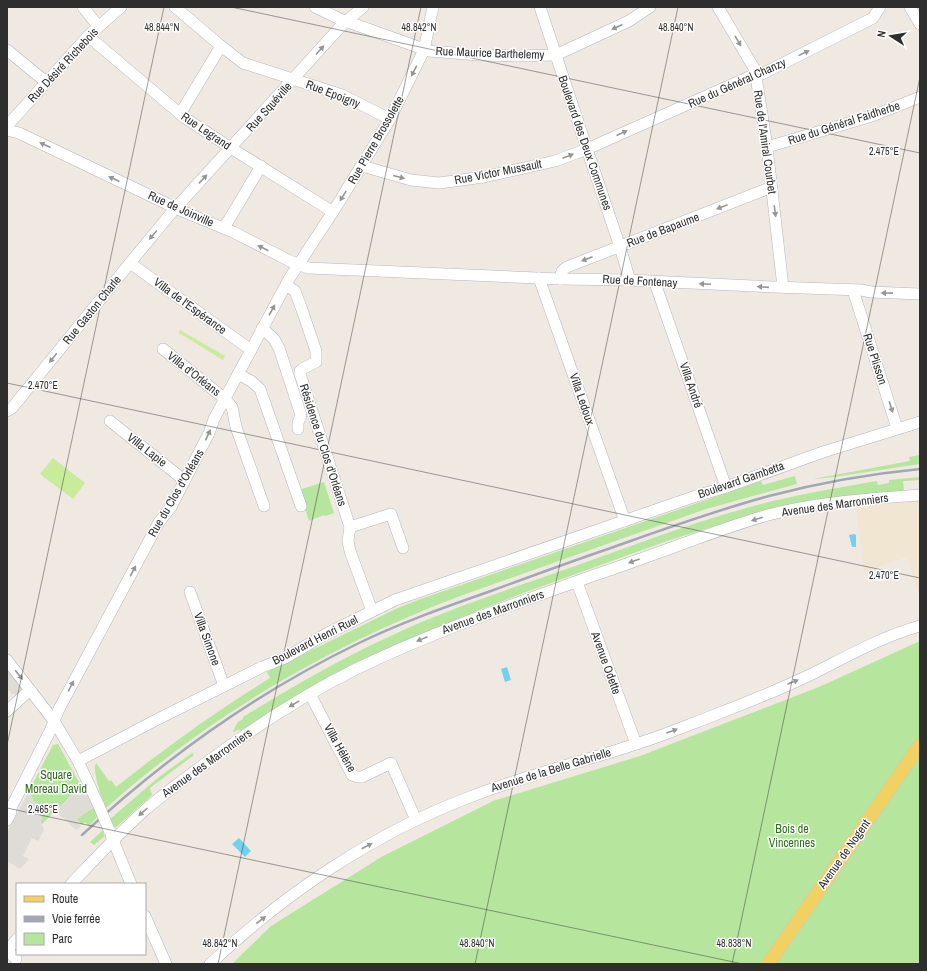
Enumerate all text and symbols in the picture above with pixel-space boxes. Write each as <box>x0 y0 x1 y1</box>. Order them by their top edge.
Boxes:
north arrow <box>871 16 911 56</box>
text: 48.844°N <box>145 21 180 34</box>
text: 48.842°N <box>402 21 437 34</box>
text: 48.840°N <box>659 21 694 34</box>
street label: Rue Désiré Richebois <box>24 24 102 106</box>
one-way arrow <box>611 24 622 30</box>
text: N <box>874 29 889 39</box>
one-way arrow <box>735 35 742 47</box>
street label: Rue Maurice Barthelemy <box>435 43 545 63</box>
one-way arrow <box>315 45 325 55</box>
one-way arrow <box>798 50 810 56</box>
street label: Rue du Général Chanzy <box>686 54 789 112</box>
one-way arrow <box>411 65 418 77</box>
street label: Boulevard des Deux Communes <box>554 73 616 213</box>
street label: Rue Epoigny <box>304 76 362 112</box>
street label: Rue Squéville <box>243 79 295 135</box>
street label: Rue de l'Amiral Courbet <box>750 89 780 195</box>
street label: Rue Pierre Brossolette <box>344 93 408 187</box>
street label: Rue du Général Faidherbe <box>786 97 902 149</box>
street label: Rue Legrand <box>178 108 234 154</box>
one-way arrow <box>617 130 628 136</box>
one-way arrow <box>39 142 51 148</box>
text: 2.475°E <box>869 145 899 158</box>
one-way arrow <box>562 153 574 159</box>
street label: Rue Victor Mussault <box>453 156 543 188</box>
one-way arrow <box>198 174 207 184</box>
one-way arrow <box>393 174 405 180</box>
one-way arrow <box>109 176 120 182</box>
street label: Rue de Joinville <box>146 187 216 231</box>
one-way arrow <box>340 190 347 202</box>
one-way arrow <box>715 204 727 210</box>
one-way arrow <box>771 205 778 217</box>
street label: Rue de Bapaume <box>624 209 702 251</box>
one-way arrow <box>149 230 158 241</box>
one-way arrow <box>258 245 269 251</box>
one-way arrow <box>580 256 592 262</box>
street label: Rue de Fontenay <box>602 271 678 291</box>
street label: Rue Gaston Charle <box>59 272 125 348</box>
street label: Villa de l'Espérance <box>150 274 230 338</box>
one-way arrow <box>698 281 711 287</box>
one-way arrow <box>757 283 769 290</box>
one-way arrow <box>880 290 893 296</box>
one-way arrow <box>268 305 275 316</box>
street label: Rue Plisson <box>859 331 891 387</box>
street label: Villa d'Orléans <box>164 348 224 400</box>
one-way arrow <box>48 353 57 364</box>
street label: Villa André <box>676 360 706 410</box>
street label: Villa Ledoux <box>566 371 598 427</box>
text: 2.470°E <box>28 379 58 392</box>
street label: Résidence du Clos d'Orléans <box>296 382 350 508</box>
one-way arrow <box>888 401 894 413</box>
street label: Villa Lapie <box>124 429 170 471</box>
one-way arrow <box>205 429 211 441</box>
street label: Rue du Clos d'Orléans <box>144 446 208 540</box>
street label: Boulevard Gambetta <box>696 458 787 502</box>
street label: Avenue des Marronniers <box>780 490 889 521</box>
one-way arrow <box>750 516 762 522</box>
one-way arrow <box>628 559 640 565</box>
one-way arrow <box>129 566 136 577</box>
text: 2.470°E <box>869 569 899 582</box>
street label: Avenue des Marronniers <box>439 586 546 638</box>
street label: Villa Simone <box>190 610 224 668</box>
street label: Boulevard Henri Ruel <box>269 612 361 668</box>
street label: Avenue Odette <box>587 629 625 697</box>
one-way arrow <box>417 636 428 642</box>
one-way arrow <box>15 669 23 680</box>
one-way arrow <box>787 679 798 685</box>
one-way arrow <box>68 680 75 692</box>
one-way arrow <box>288 700 300 707</box>
street label: Villa Hélène <box>320 721 360 775</box>
street label: Avenue des Marronniers <box>158 725 255 802</box>
one-way arrow <box>667 728 679 734</box>
street label: Avenue de la Belle Gabrielle <box>488 744 613 796</box>
park label: Square Moreau David <box>25 767 87 797</box>
text: 2.465°E <box>28 803 58 816</box>
one-way arrow <box>138 807 148 817</box>
street label: Avenue de Nogent <box>814 816 874 893</box>
park label: Bois de Vincennes <box>769 821 815 851</box>
one-way arrow <box>361 843 373 849</box>
legend <box>16 883 146 955</box>
text: Route <box>52 891 78 907</box>
text: Voie ferrée <box>52 911 100 927</box>
one-way arrow <box>255 916 266 924</box>
text: Parc <box>52 931 72 947</box>
text: 48.842°N <box>203 937 238 950</box>
text: 48.840°N <box>460 937 495 950</box>
text: 48.838°N <box>717 937 752 950</box>

